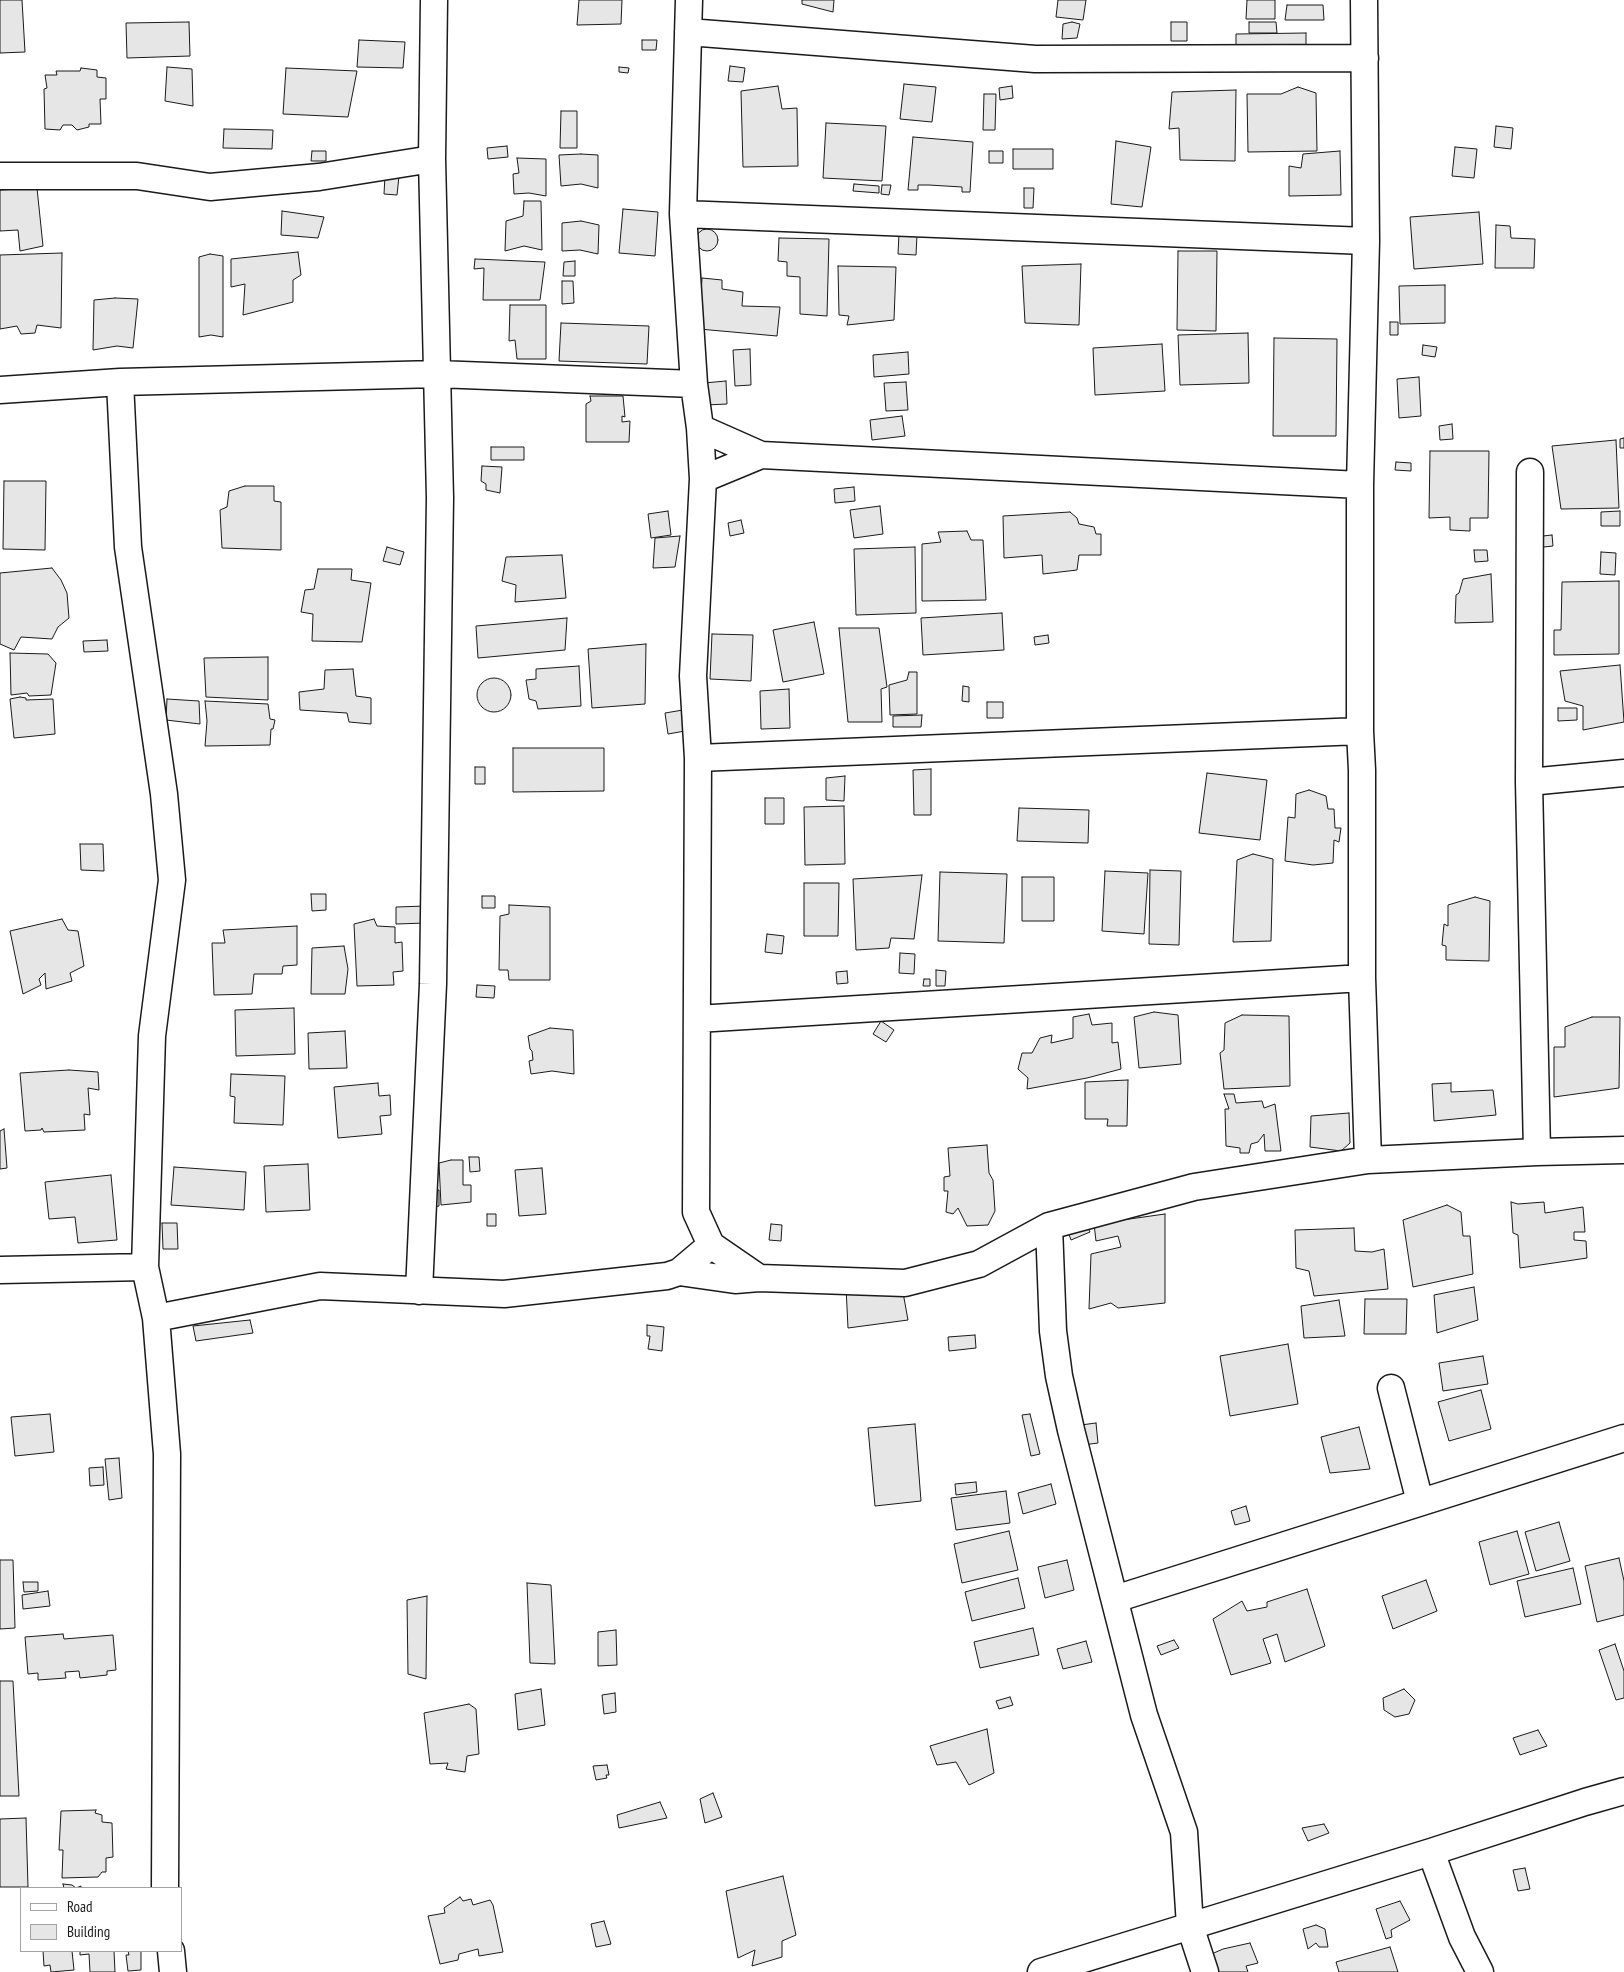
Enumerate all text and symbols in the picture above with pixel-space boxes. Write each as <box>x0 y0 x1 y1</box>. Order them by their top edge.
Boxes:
legend <box>20 1887 182 1952</box>
text: Road <box>67 1897 93 1916</box>
text: Building <box>67 1922 110 1941</box>

